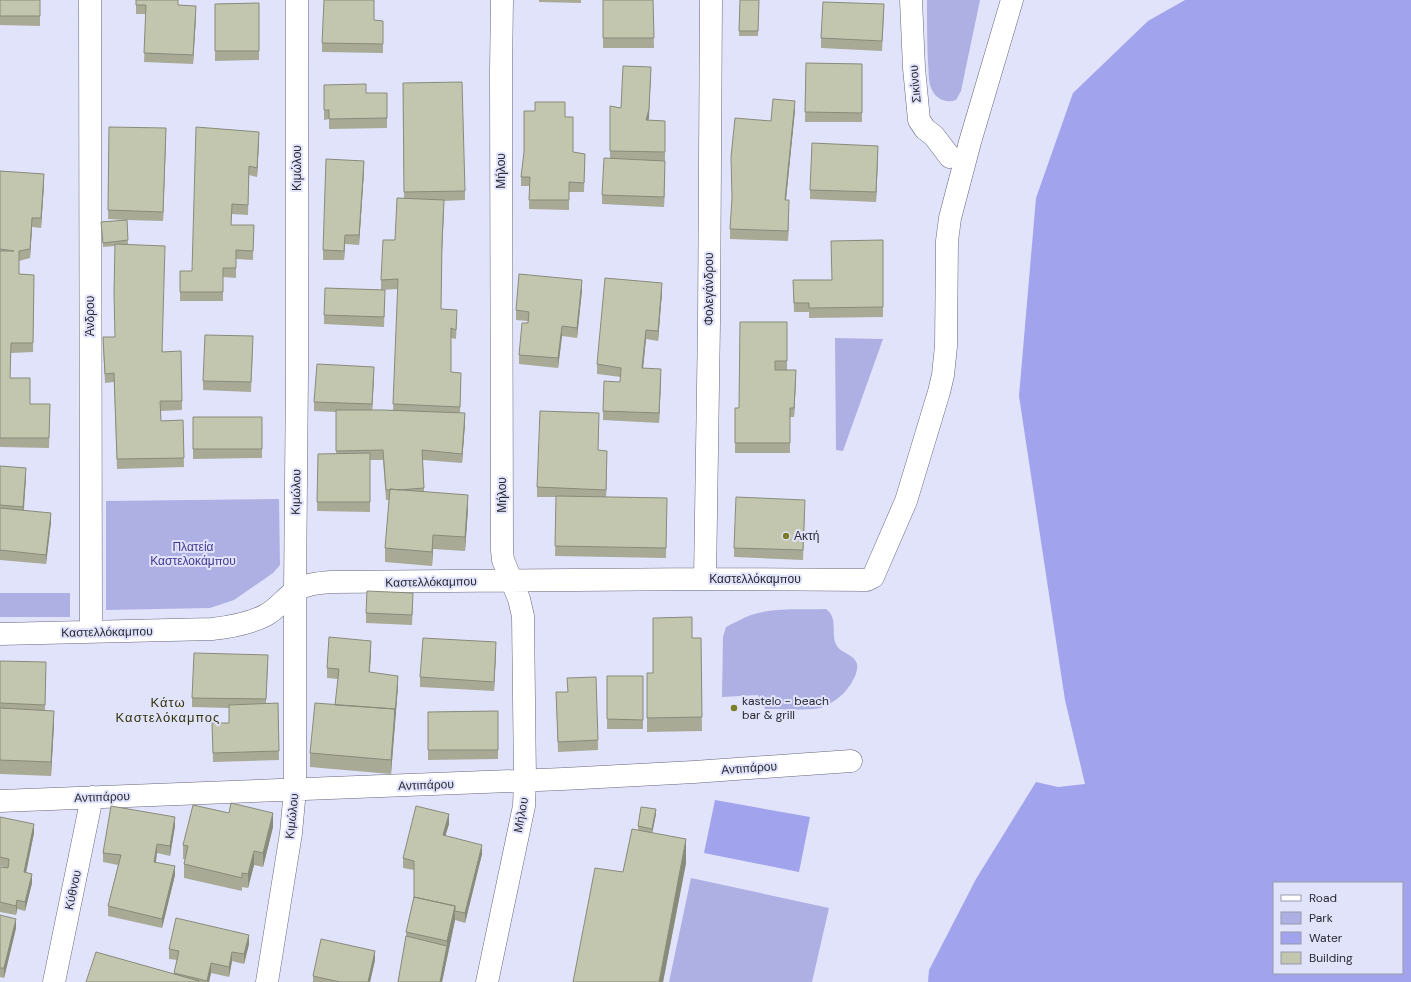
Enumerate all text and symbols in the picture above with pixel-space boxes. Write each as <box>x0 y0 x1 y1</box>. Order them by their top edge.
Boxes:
street label: Σικίνου <box>905 64 925 104</box>
street label: Κιμώλου <box>289 145 305 191</box>
street label: Μήλου <box>493 153 509 189</box>
street label: Φολεγάνδρου <box>701 252 717 326</box>
street label: Άνδρου <box>82 296 98 336</box>
street label: Κιμώλου <box>288 469 304 515</box>
street label: Μήλου <box>494 477 510 513</box>
place label: Ακτή <box>794 528 819 544</box>
marker: Ακτή <box>781 531 791 541</box>
park label: Πλατεία Καστελοκάμπου <box>150 539 236 569</box>
street label: Καστελλόκαμπου <box>709 571 801 587</box>
street label: Καστελλόκαμπου <box>385 573 477 591</box>
street label: Καστελλόκαμπου <box>61 623 153 641</box>
place label: kastelo - beach bar & grill <box>742 693 829 723</box>
district label: Κάτω Καστελόκαμπος <box>116 694 220 726</box>
marker: kastelo - beach bar & grill <box>729 703 739 713</box>
street label: Αντιπάρου <box>721 758 777 778</box>
street label: Αντιπάρου <box>398 776 454 794</box>
street label: Αντιπάρου <box>74 788 130 806</box>
street label: Κιμώλου <box>282 792 302 840</box>
street label: Μήλου <box>510 796 532 834</box>
street label: Κύθνου <box>61 869 85 911</box>
legend <box>1273 882 1403 974</box>
text: Road <box>1309 890 1337 906</box>
text: Park <box>1309 910 1333 926</box>
text: Water <box>1309 930 1343 946</box>
text: Building <box>1309 950 1353 966</box>

